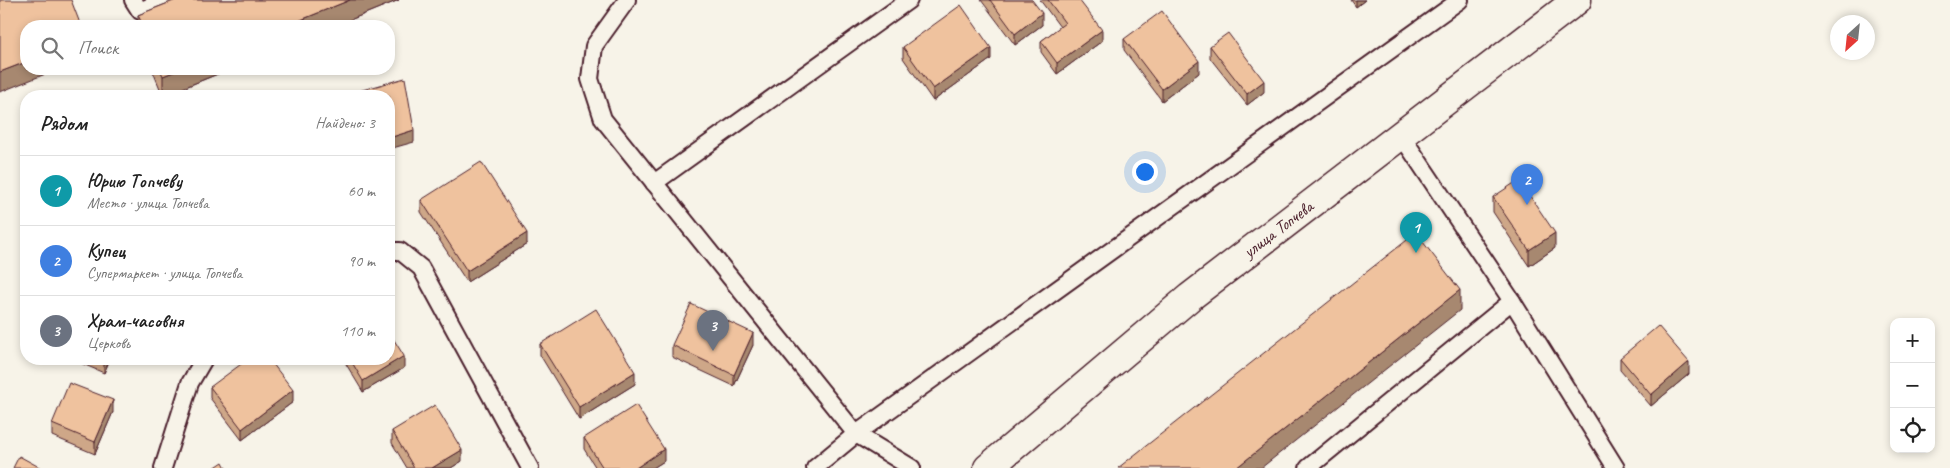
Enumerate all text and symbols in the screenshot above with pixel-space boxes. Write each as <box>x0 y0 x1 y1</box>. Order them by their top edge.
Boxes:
north arrow <box>1830 15 1875 60</box>
search box <box>20 20 395 75</box>
icon: search <box>38 34 66 62</box>
text: Поиск <box>78 36 118 60</box>
text: Рядом <box>40 110 87 136</box>
text: Найдено: 3 <box>315 113 375 133</box>
your location <box>1132 159 1158 185</box>
pin: 2 <box>1511 164 1543 205</box>
text: Юрию Топчеву <box>87 169 182 193</box>
text: 1 <box>52 181 60 201</box>
text: 60 m <box>348 181 375 201</box>
text: Место · улица Топчева <box>87 193 209 213</box>
street label: улица Топчева <box>1238 195 1319 263</box>
pin: 1 <box>1400 212 1432 253</box>
text: Купец <box>87 239 125 263</box>
text: 2 <box>52 251 60 271</box>
text: 90 m <box>348 251 375 271</box>
text: Супермаркет · улица Топчева <box>87 263 242 283</box>
text: Храм-часовня <box>87 309 183 333</box>
pin: 3 <box>697 310 729 351</box>
map controls <box>1890 318 1935 453</box>
button: + <box>1890 318 1935 363</box>
text: 3 <box>52 321 60 341</box>
text: 110 m <box>341 321 375 341</box>
text: Церковь <box>87 333 130 353</box>
button: − <box>1890 363 1935 408</box>
button: locate <box>1890 408 1935 453</box>

